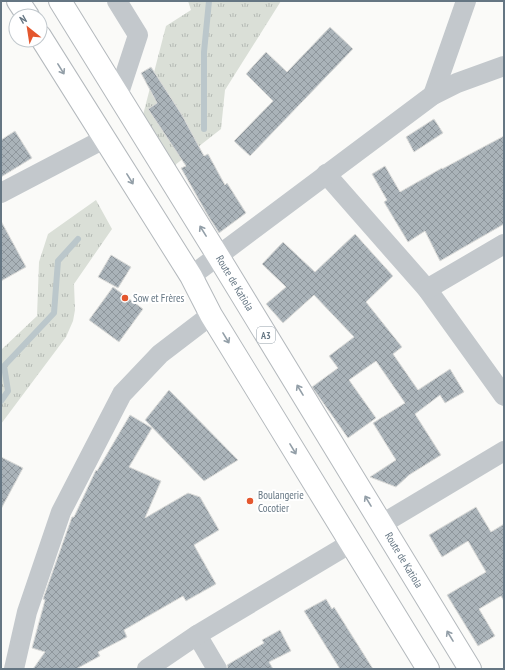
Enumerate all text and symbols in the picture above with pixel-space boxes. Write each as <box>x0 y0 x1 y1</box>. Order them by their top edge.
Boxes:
north arrow <box>8 8 48 48</box>
text: N <box>17 12 29 27</box>
one-way arrow <box>57 63 65 75</box>
one-way arrow <box>126 173 134 184</box>
one-way arrow <box>198 225 206 237</box>
street label: Route de Katiola <box>213 253 257 313</box>
place label: Sow et Frères <box>133 291 185 305</box>
marker: Sow et Frères <box>120 293 130 303</box>
road number: A3 <box>257 327 275 343</box>
one-way arrow <box>222 332 230 344</box>
one-way arrow <box>296 385 304 396</box>
one-way arrow <box>290 443 298 455</box>
place label: Boulangerie Cocotier <box>258 488 304 515</box>
one-way arrow <box>363 495 371 507</box>
marker: Boulangerie Cocotier <box>245 496 255 506</box>
street label: Route de Katiola <box>382 530 426 590</box>
one-way arrow <box>446 631 454 642</box>

